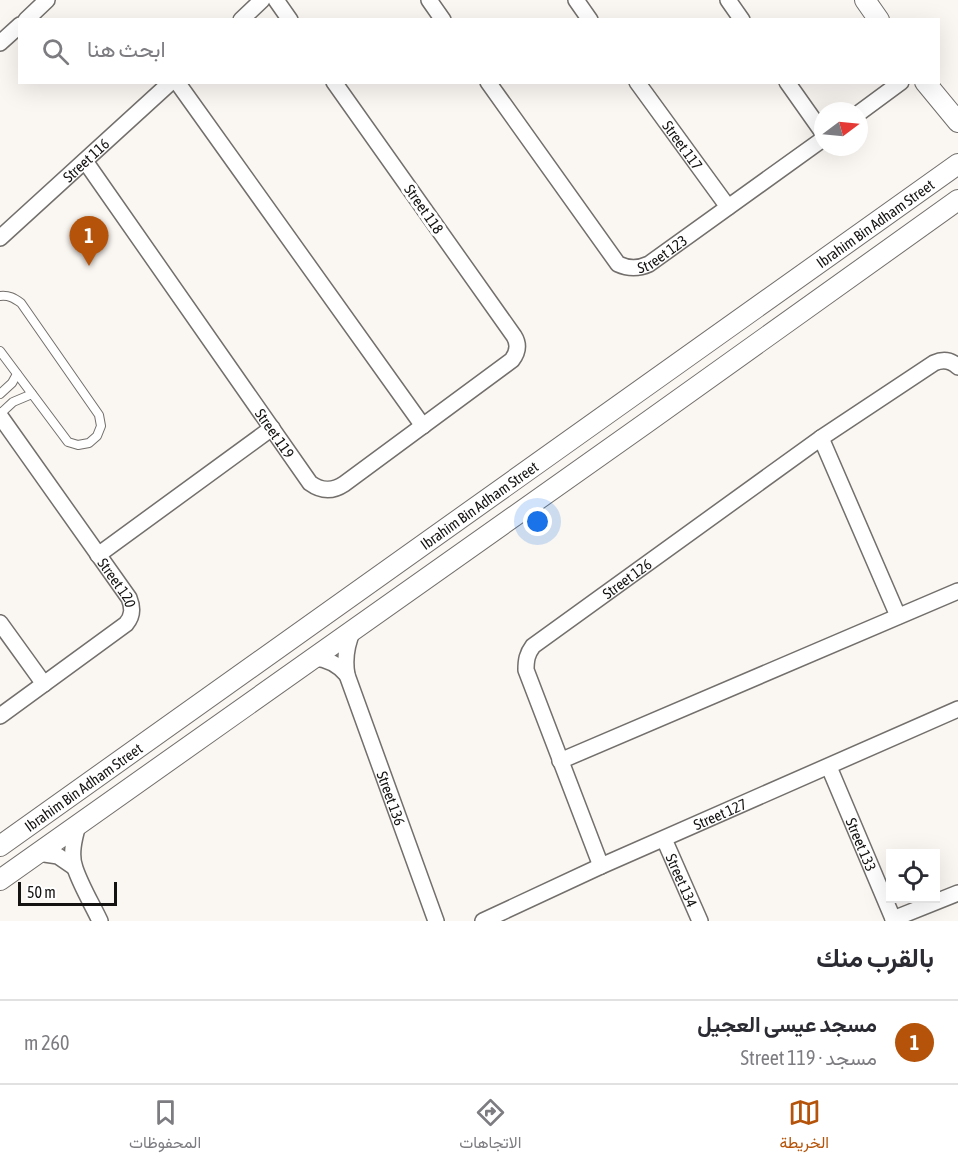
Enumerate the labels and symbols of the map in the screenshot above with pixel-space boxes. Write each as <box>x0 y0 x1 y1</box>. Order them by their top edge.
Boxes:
north arrow <box>814 102 868 156</box>
street label: Street 117 <box>659 117 706 173</box>
street label: Street 116 <box>59 135 112 185</box>
street label: Ibrahim Bin Adham Street <box>813 176 937 271</box>
street label: Street 118 <box>401 181 447 237</box>
pin: 1 <box>70 216 109 266</box>
street label: Street 123 <box>636 231 690 276</box>
street label: Street 119 <box>252 405 298 461</box>
street label: Ibrahim Bin Adham Street <box>417 457 541 553</box>
your location <box>523 507 552 536</box>
street label: Street 120 <box>95 555 140 609</box>
street label: Street 126 <box>599 555 654 602</box>
street label: Ibrahim Bin Adham Street <box>21 739 145 834</box>
street label: Street 136 <box>374 769 409 827</box>
street label: Street 127 <box>691 795 749 833</box>
street label: Street 133 <box>843 815 880 874</box>
street label: Street 134 <box>663 851 701 909</box>
scale bar <box>18 879 117 906</box>

